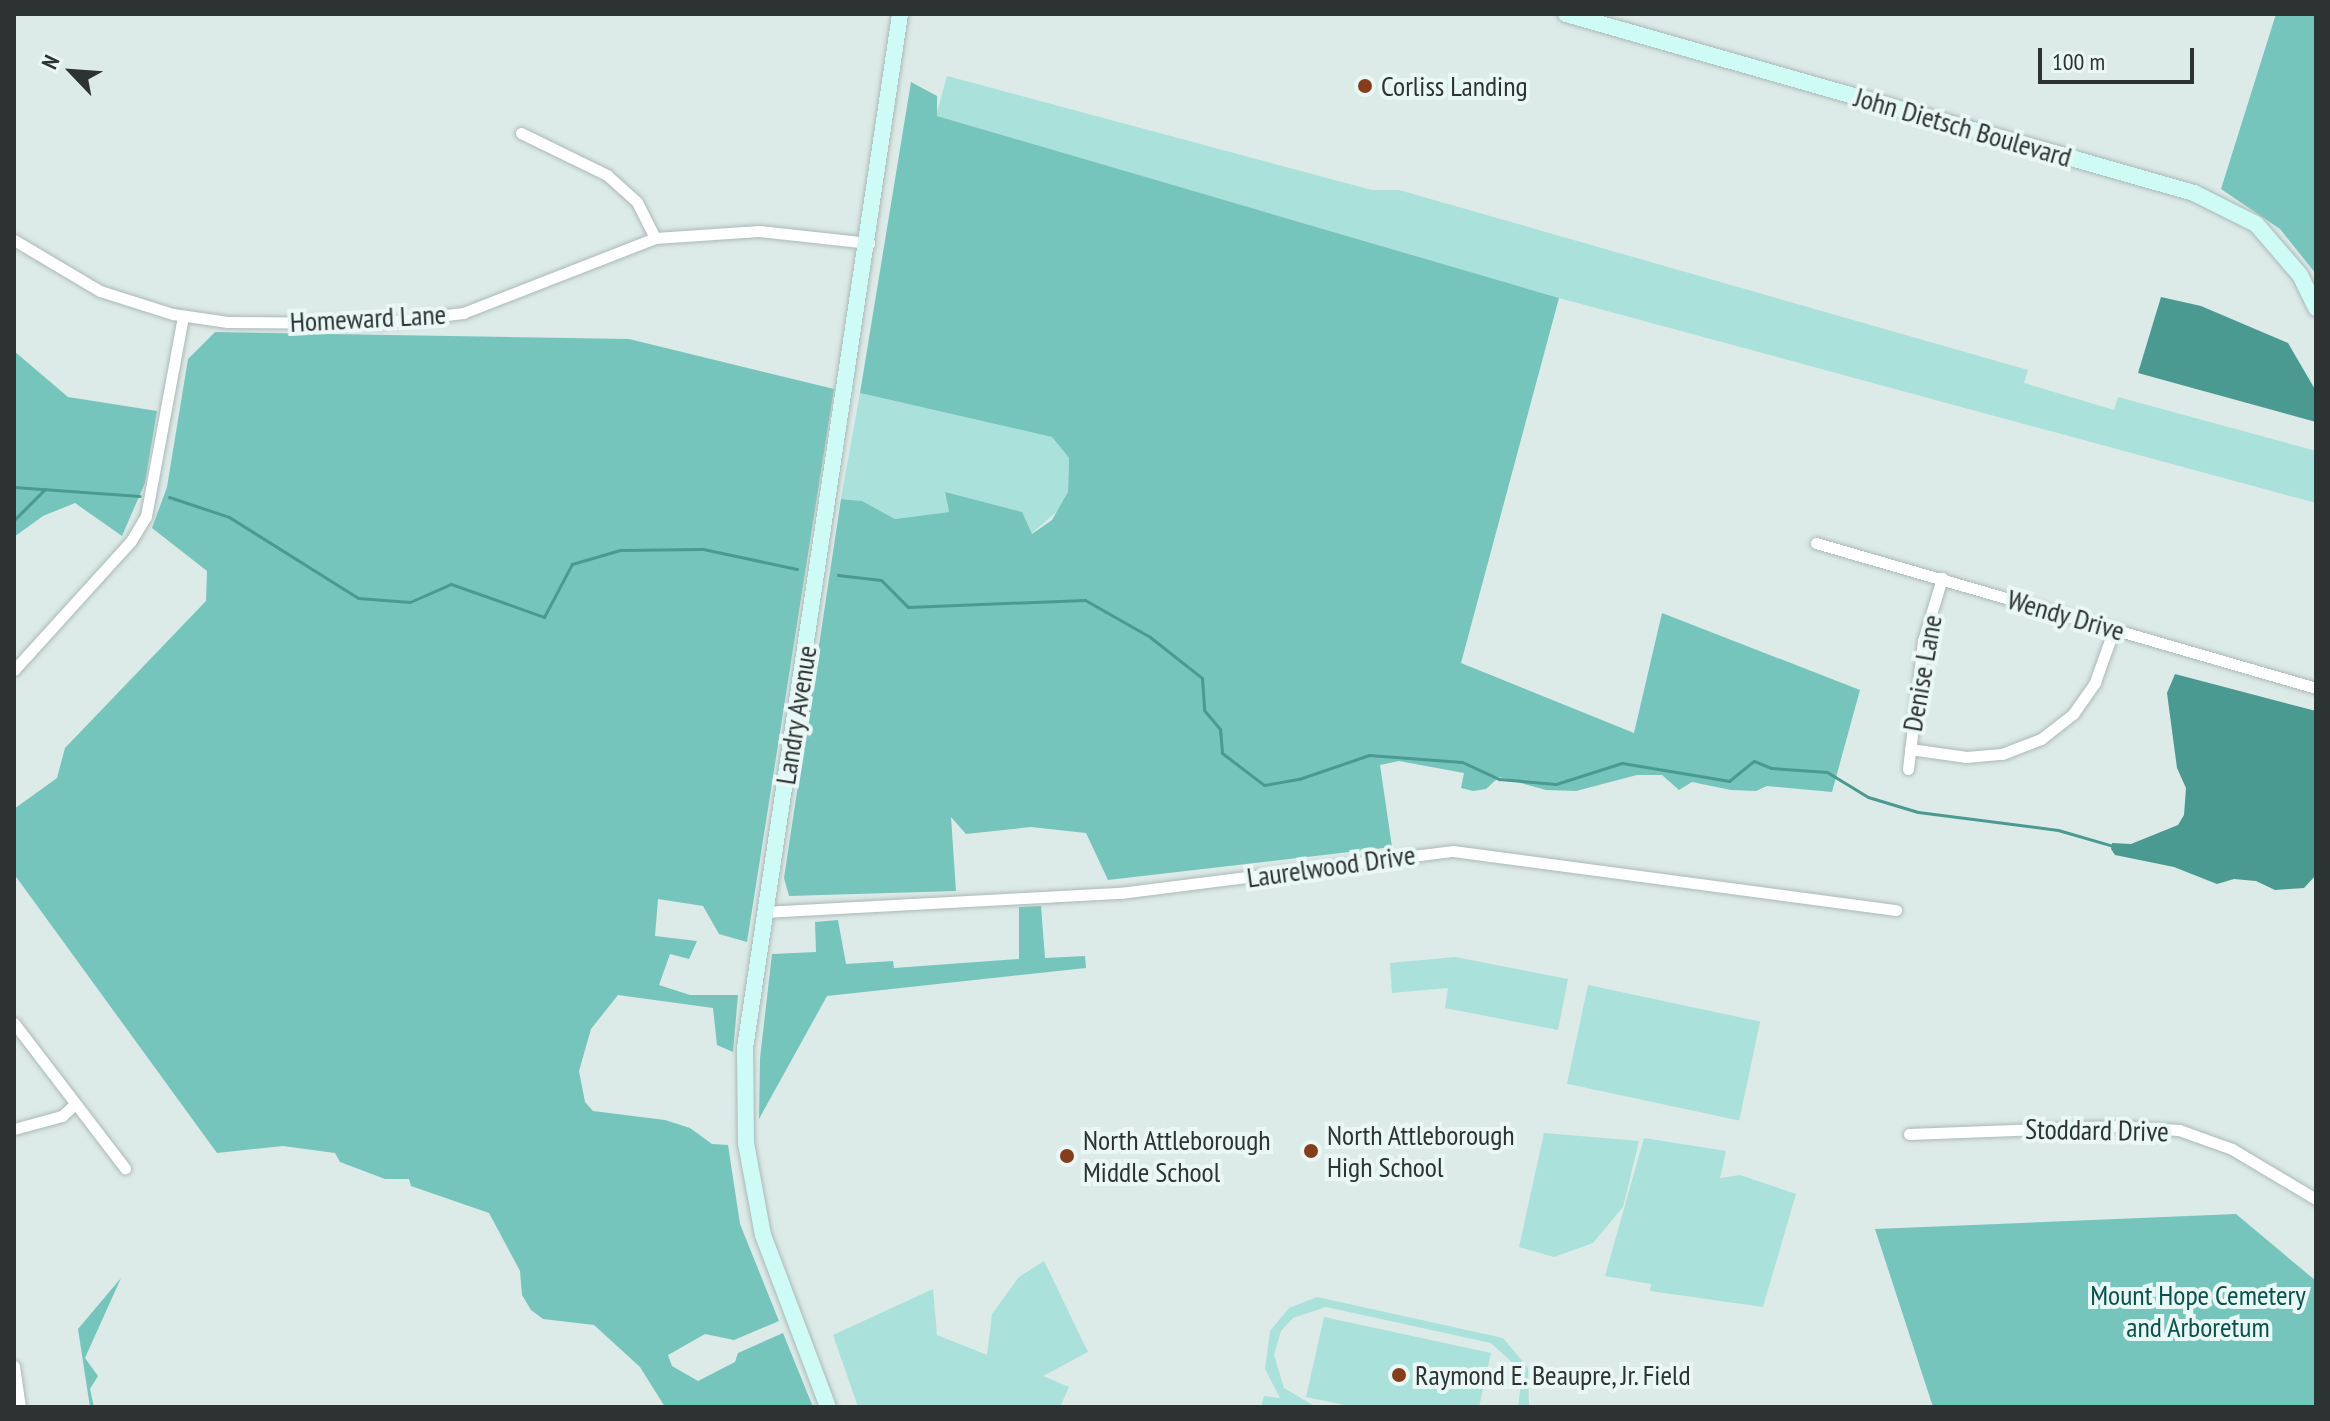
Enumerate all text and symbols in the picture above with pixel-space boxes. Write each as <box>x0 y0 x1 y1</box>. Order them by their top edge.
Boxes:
north arrow <box>32 32 112 112</box>
scale bar <box>2042 32 2198 82</box>
text: 100 m <box>2052 46 2105 77</box>
text: N <box>35 51 65 73</box>
place label: Corliss Landing <box>1381 69 1528 103</box>
marker: Corliss Landing <box>1356 77 1374 95</box>
street label: John Dietsch Boulevard <box>1851 80 2075 174</box>
street label: Homeward Lane <box>289 297 447 339</box>
street label: Wendy Drive <box>2003 582 2129 648</box>
street label: Denise Lane <box>1895 612 1949 734</box>
street label: Landry Avenue <box>768 642 824 788</box>
street label: Laurelwood Drive <box>1245 838 1417 894</box>
street label: Stoddard Drive <box>2025 1112 2169 1148</box>
place label: North Attleborough High School <box>1327 1118 1515 1184</box>
place label: North Attleborough Middle School <box>1083 1123 1271 1189</box>
marker: North Attleborough High School <box>1302 1142 1320 1160</box>
marker: North Attleborough Middle School <box>1058 1147 1076 1165</box>
park label: Mount Hope Cemetery and Arboretum <box>2090 1278 2306 1344</box>
place label: Raymond E. Beaupre, Jr. Field <box>1415 1358 1696 1392</box>
marker: Raymond E. Beaupre, Jr. Field <box>1390 1366 1408 1384</box>

